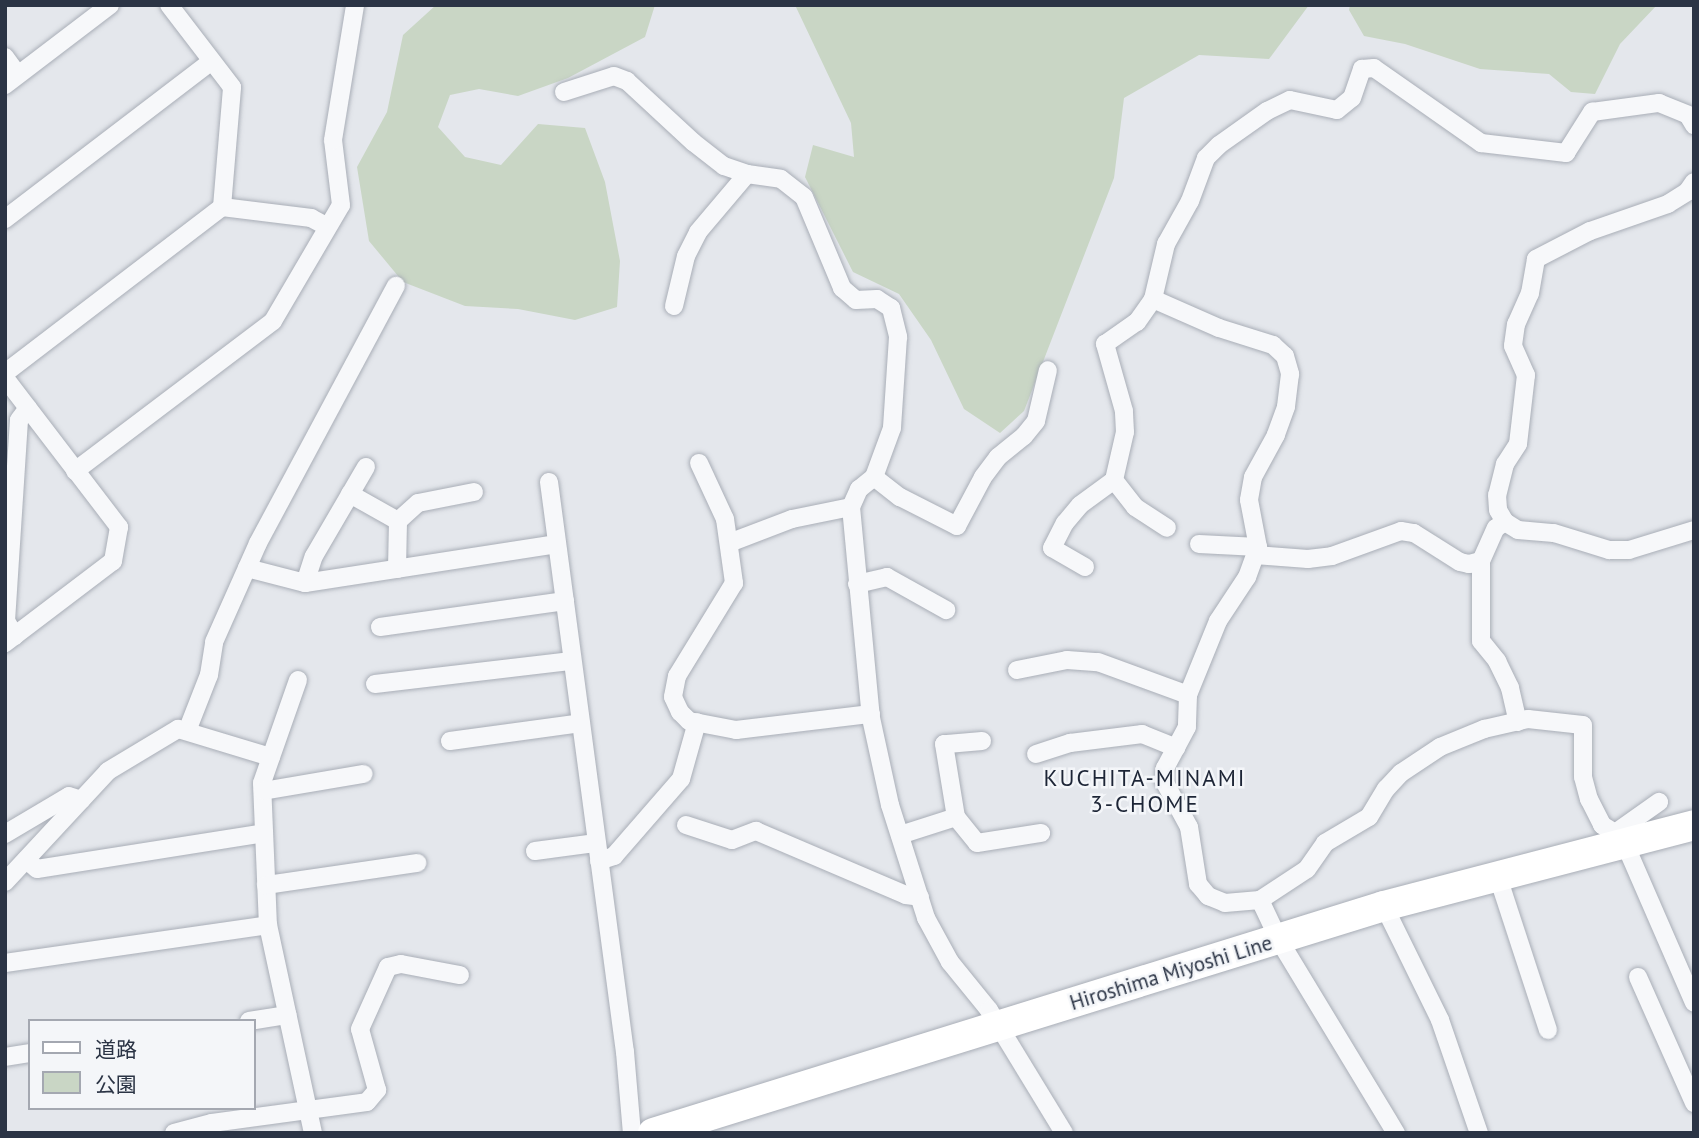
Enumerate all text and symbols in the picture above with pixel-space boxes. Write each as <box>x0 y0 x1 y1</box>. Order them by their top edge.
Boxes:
district label: KUCHITA-MINAMI 3-CHOME <box>1045 764 1245 818</box>
street label: Hiroshima Miyoshi Line <box>1067 930 1275 1016</box>
legend <box>28 1019 256 1110</box>
text: 道路 <box>95 1036 137 1063</box>
text: 公園 <box>95 1071 137 1098</box>

